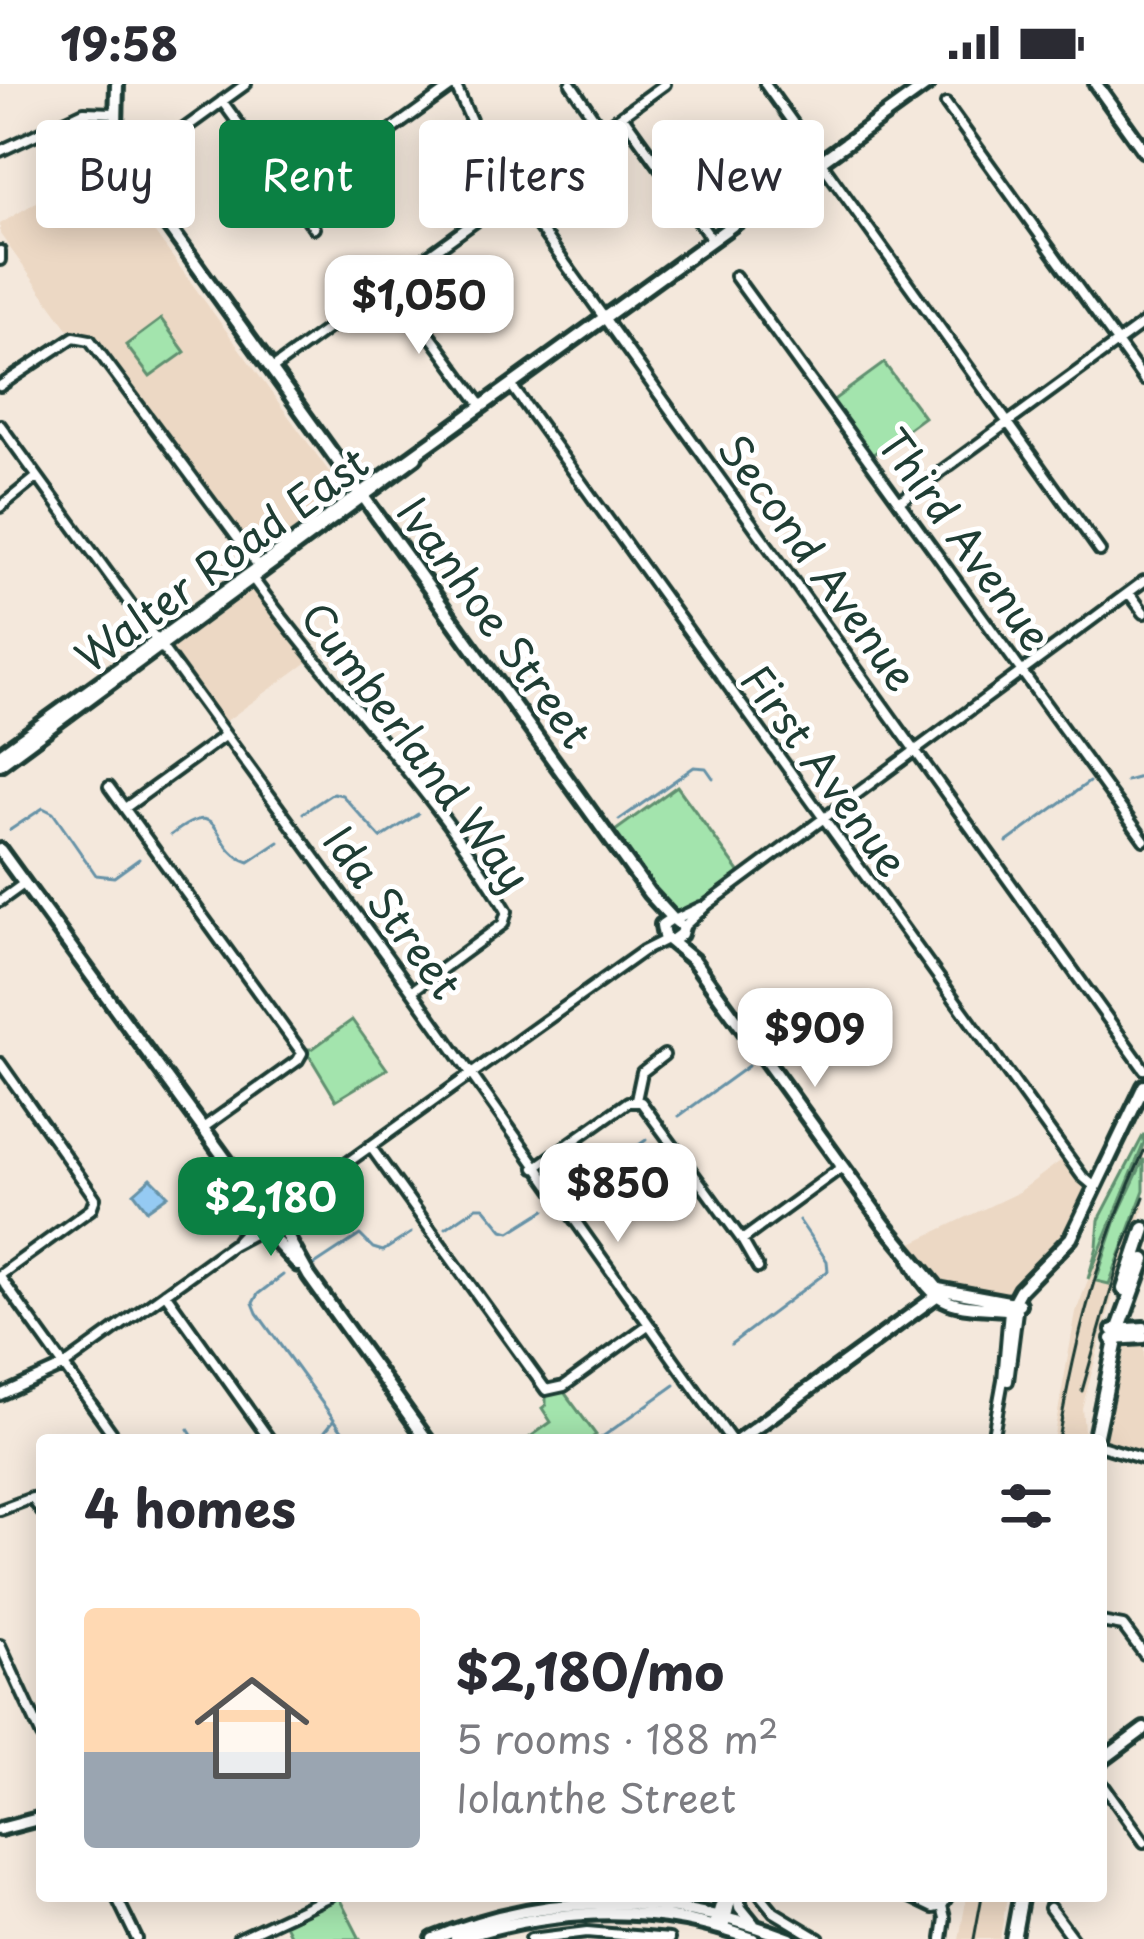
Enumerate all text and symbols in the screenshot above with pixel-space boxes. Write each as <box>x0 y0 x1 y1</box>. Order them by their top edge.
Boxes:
text: 19:58 <box>60 8 179 76</box>
chip: Buy <box>36 120 195 228</box>
chip: Rent <box>219 120 395 228</box>
chip: Filters <box>419 120 628 228</box>
chip: New <box>652 120 824 228</box>
pin: $1,050 <box>321 255 517 357</box>
text: $1,050 <box>352 264 486 323</box>
street label: Third Avenue <box>864 414 1068 663</box>
street label: Second Avenue <box>704 420 934 703</box>
street label: Walter Road East <box>61 430 380 686</box>
street label: Ivanhoe Street <box>383 483 609 760</box>
street label: Cumberland Way <box>287 587 547 904</box>
street label: First Avenue <box>727 650 925 889</box>
street label: Ida Street <box>309 812 479 1011</box>
pin: $909 <box>744 988 886 1090</box>
text: $909 <box>765 997 865 1056</box>
pin: $850 <box>547 1143 689 1245</box>
text: $850 <box>567 1152 669 1211</box>
pin: $2,180 <box>173 1157 369 1259</box>
text: $2,180 <box>205 1166 337 1225</box>
text: 4 homes <box>84 1468 296 1545</box>
icon: filters <box>993 1473 1059 1539</box>
text: $2,180/mo <box>456 1631 724 1708</box>
icon: home <box>180 1656 324 1800</box>
text: 5 rooms · 188 m² <box>456 1708 779 1767</box>
text: Iolanthe Street <box>456 1767 736 1826</box>

